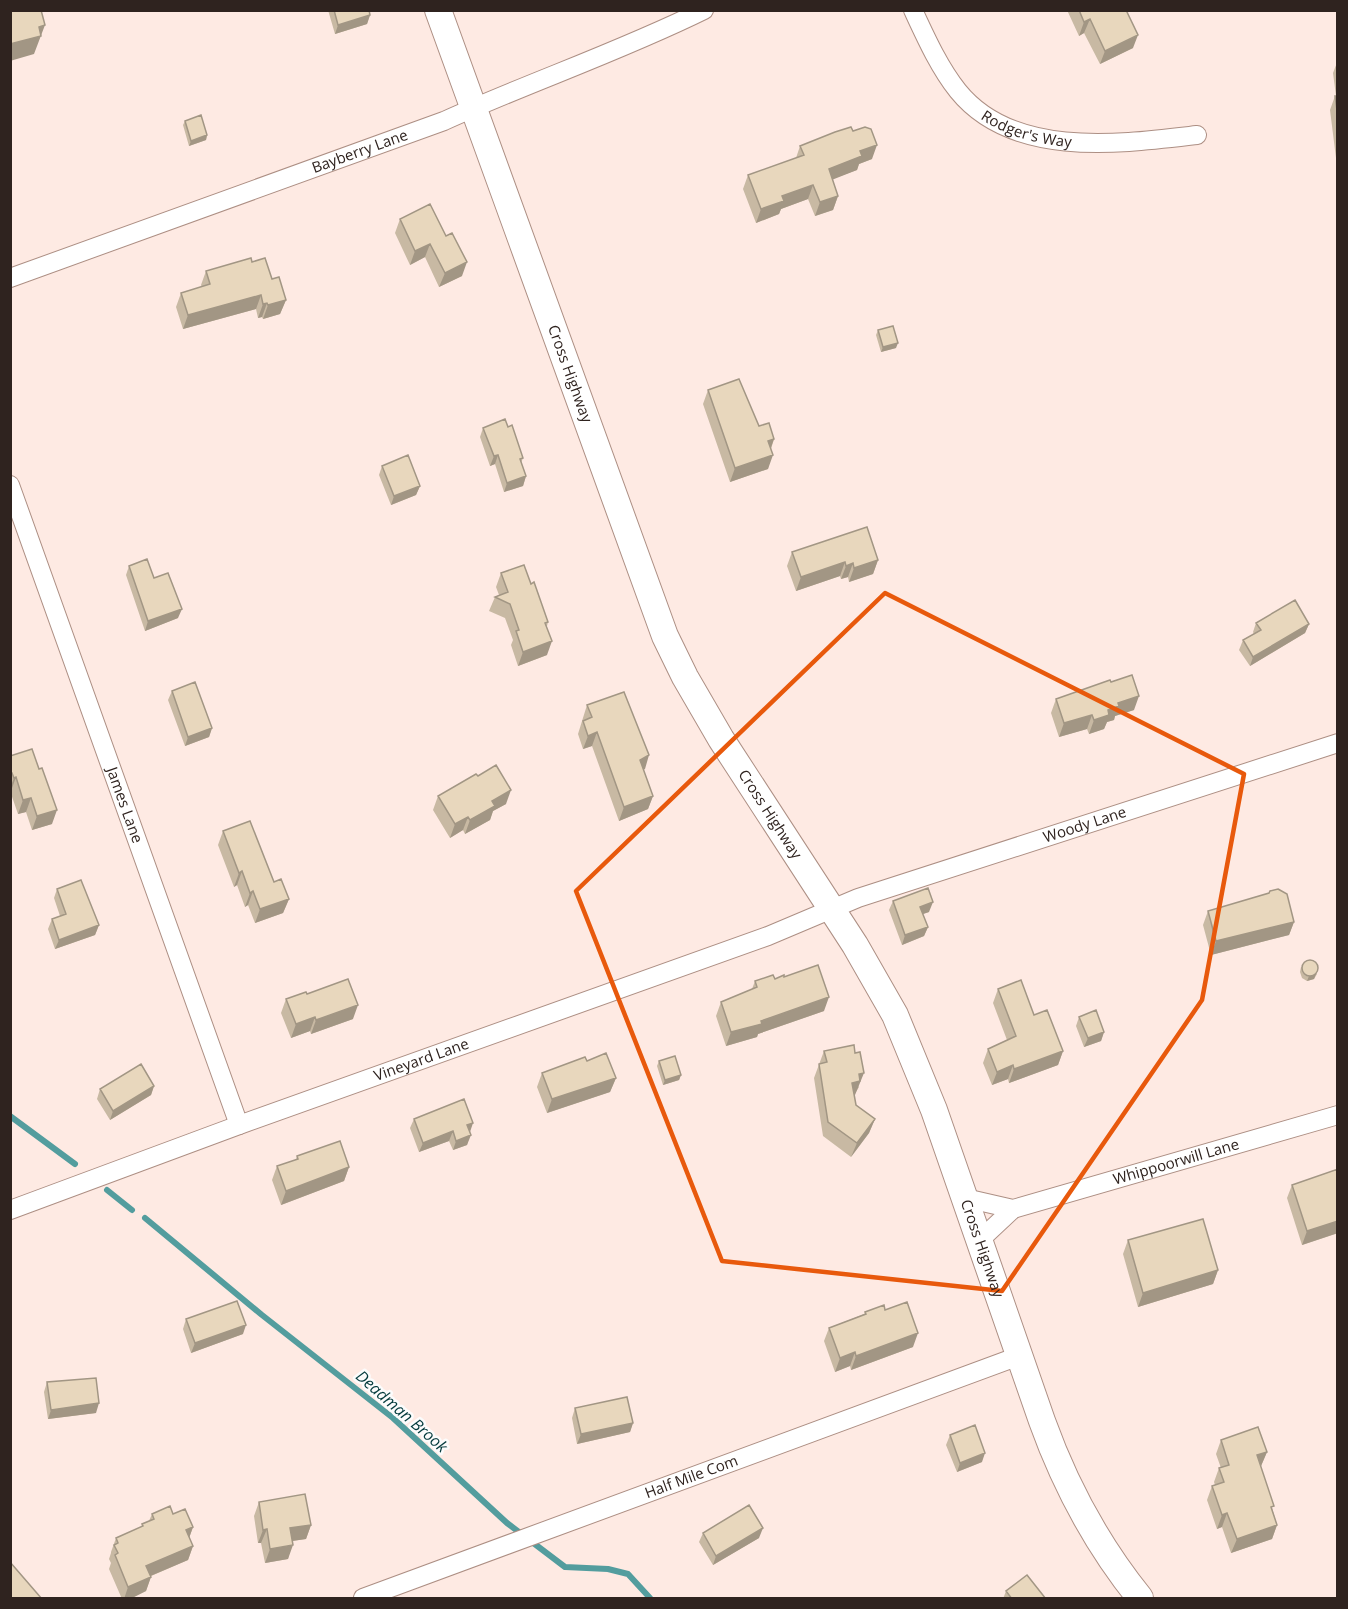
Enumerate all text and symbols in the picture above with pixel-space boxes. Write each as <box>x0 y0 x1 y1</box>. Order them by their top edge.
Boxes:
street label: Rodger's Way <box>978 105 1073 151</box>
street label: Bayberry Lane <box>309 124 410 177</box>
street label: Cross Highway <box>544 322 598 426</box>
street label: James Lane <box>102 762 148 846</box>
street label: Cross Highway <box>734 765 807 863</box>
street label: Woody Lane <box>1040 801 1129 847</box>
street label: Vineyard Lane <box>371 1033 471 1085</box>
street label: Whippoorwill Lane <box>1110 1133 1241 1189</box>
street label: Cross Highway <box>957 1197 1010 1300</box>
water label: Deadman Brook <box>351 1365 454 1458</box>
street label: Half Mile Com <box>642 1450 740 1502</box>

